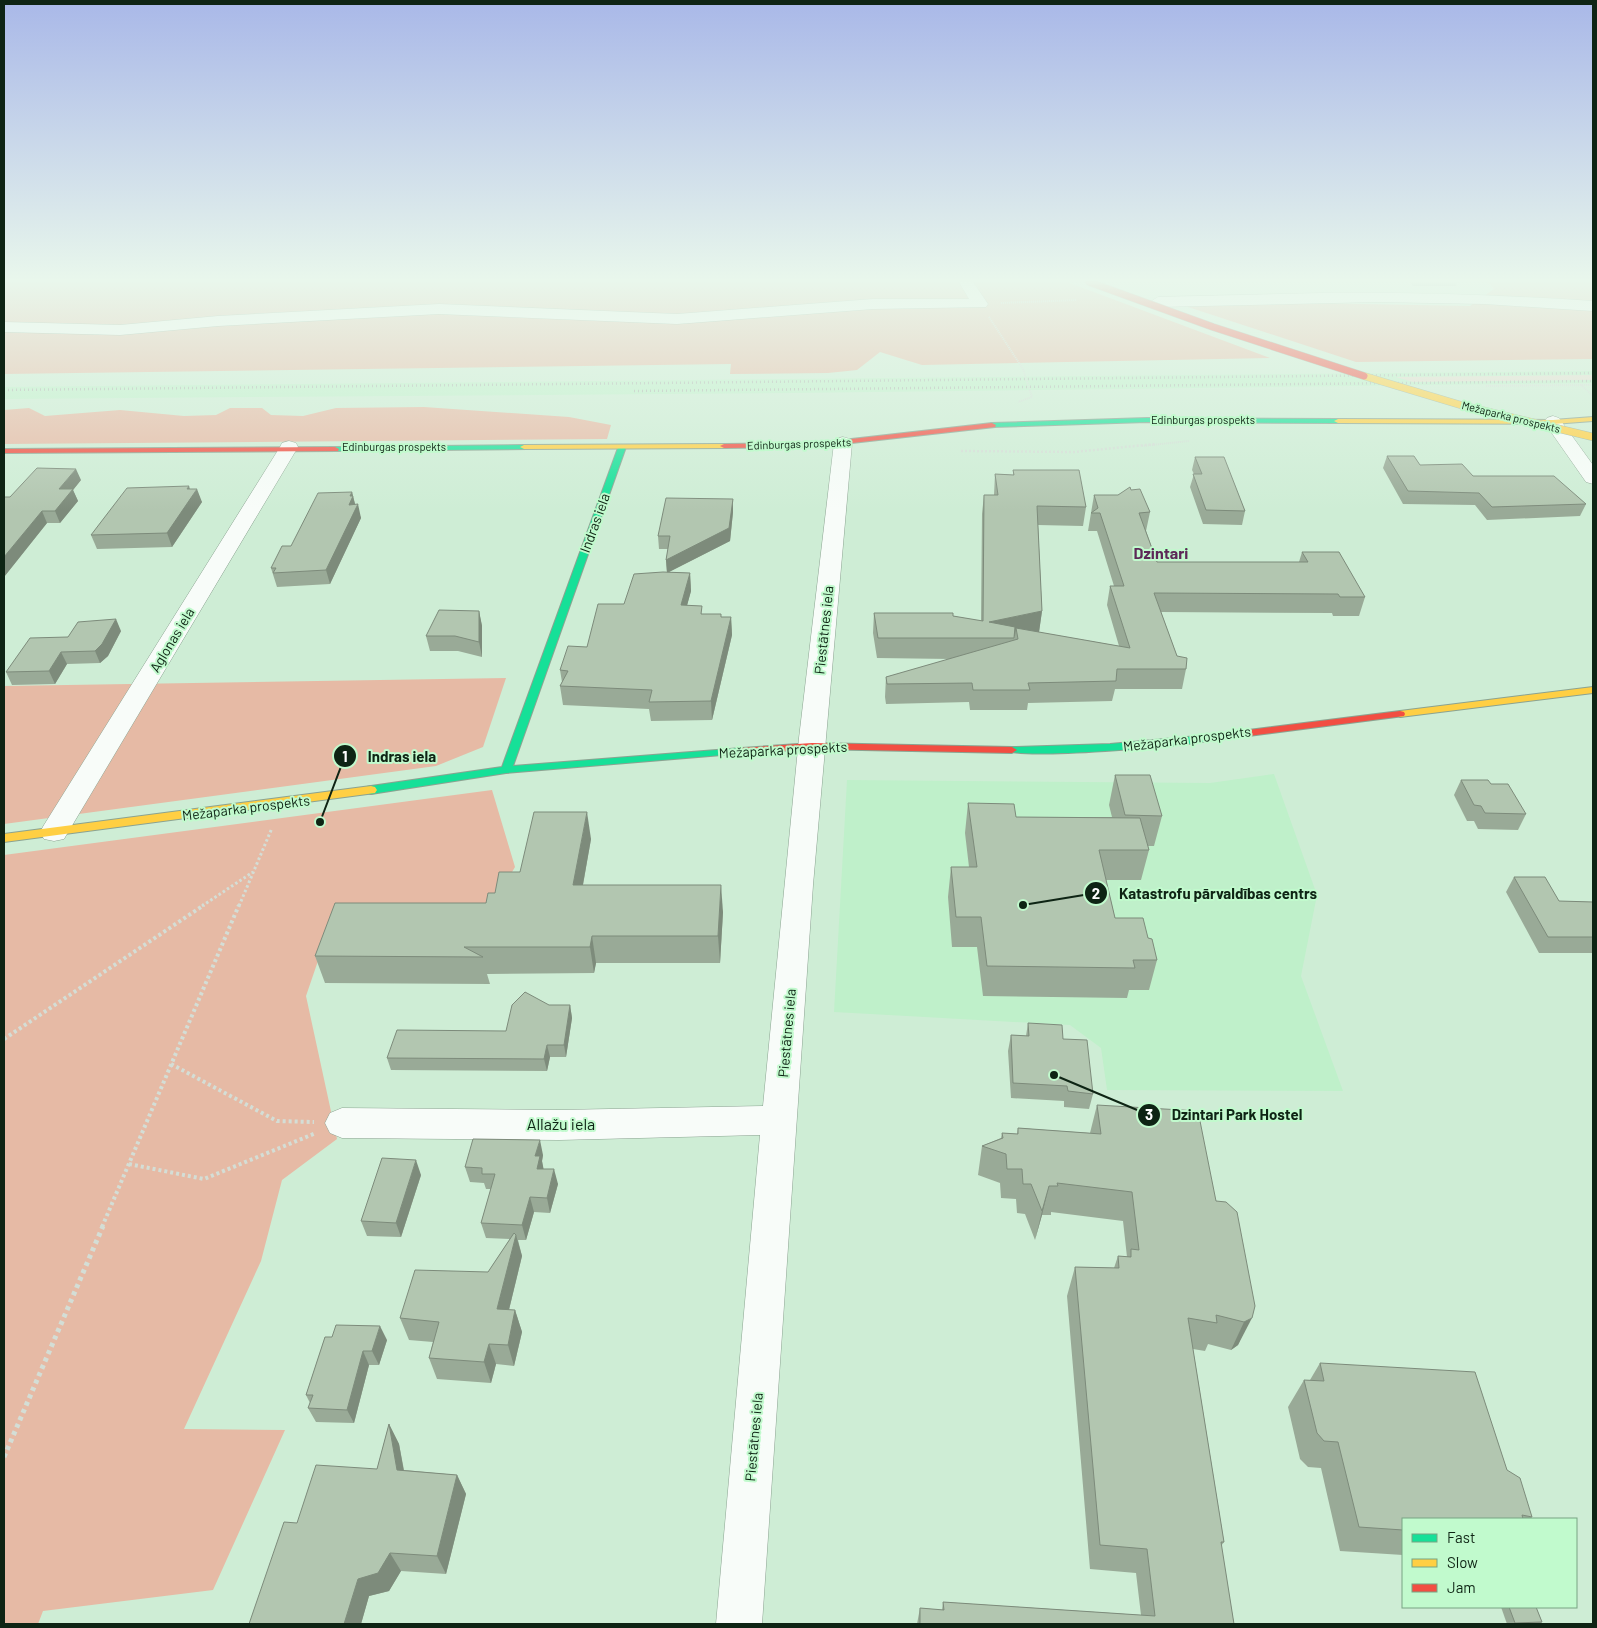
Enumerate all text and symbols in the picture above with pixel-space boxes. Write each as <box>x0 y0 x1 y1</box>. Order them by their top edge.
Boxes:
street label: Mežaparka prospekts <box>1460 398 1562 435</box>
street label: Edinburgas prospekts <box>1151 413 1255 426</box>
street label: Edinburgas prospekts <box>747 435 851 452</box>
street label: Edinburgas prospekts <box>342 440 446 453</box>
street label: Indras iela <box>576 491 613 555</box>
district label: Dzintari <box>1134 543 1188 562</box>
street label: Piestātnes iela <box>810 585 837 675</box>
street label: Aglonas iela <box>146 604 197 675</box>
street label: Mežaparka prospekts <box>1122 722 1252 755</box>
street label: Mežaparka prospekts <box>718 738 848 761</box>
callout: Indras iela <box>333 741 446 771</box>
text: 1 <box>342 747 348 765</box>
text: Indras iela <box>368 747 436 765</box>
street label: Mežaparka prospekts <box>181 791 311 824</box>
callout: Katastrofu pārvaldības centrs <box>1084 878 1327 908</box>
text: 2 <box>1092 884 1100 902</box>
text: Katastrofu pārvaldības centrs <box>1119 884 1318 902</box>
street label: Piestātnes iela <box>774 988 799 1078</box>
callout: Dzintari Park Hostel <box>1137 1100 1312 1130</box>
text: 3 <box>1145 1105 1153 1123</box>
text: Dzintari Park Hostel <box>1172 1105 1302 1123</box>
street label: Allažu iela <box>527 1114 595 1133</box>
street label: Piestātnes iela <box>741 1392 766 1482</box>
legend <box>1402 1518 1577 1608</box>
text: Fast <box>1447 1528 1475 1546</box>
text: Slow <box>1447 1553 1478 1571</box>
text: Jam <box>1447 1578 1476 1596</box>

